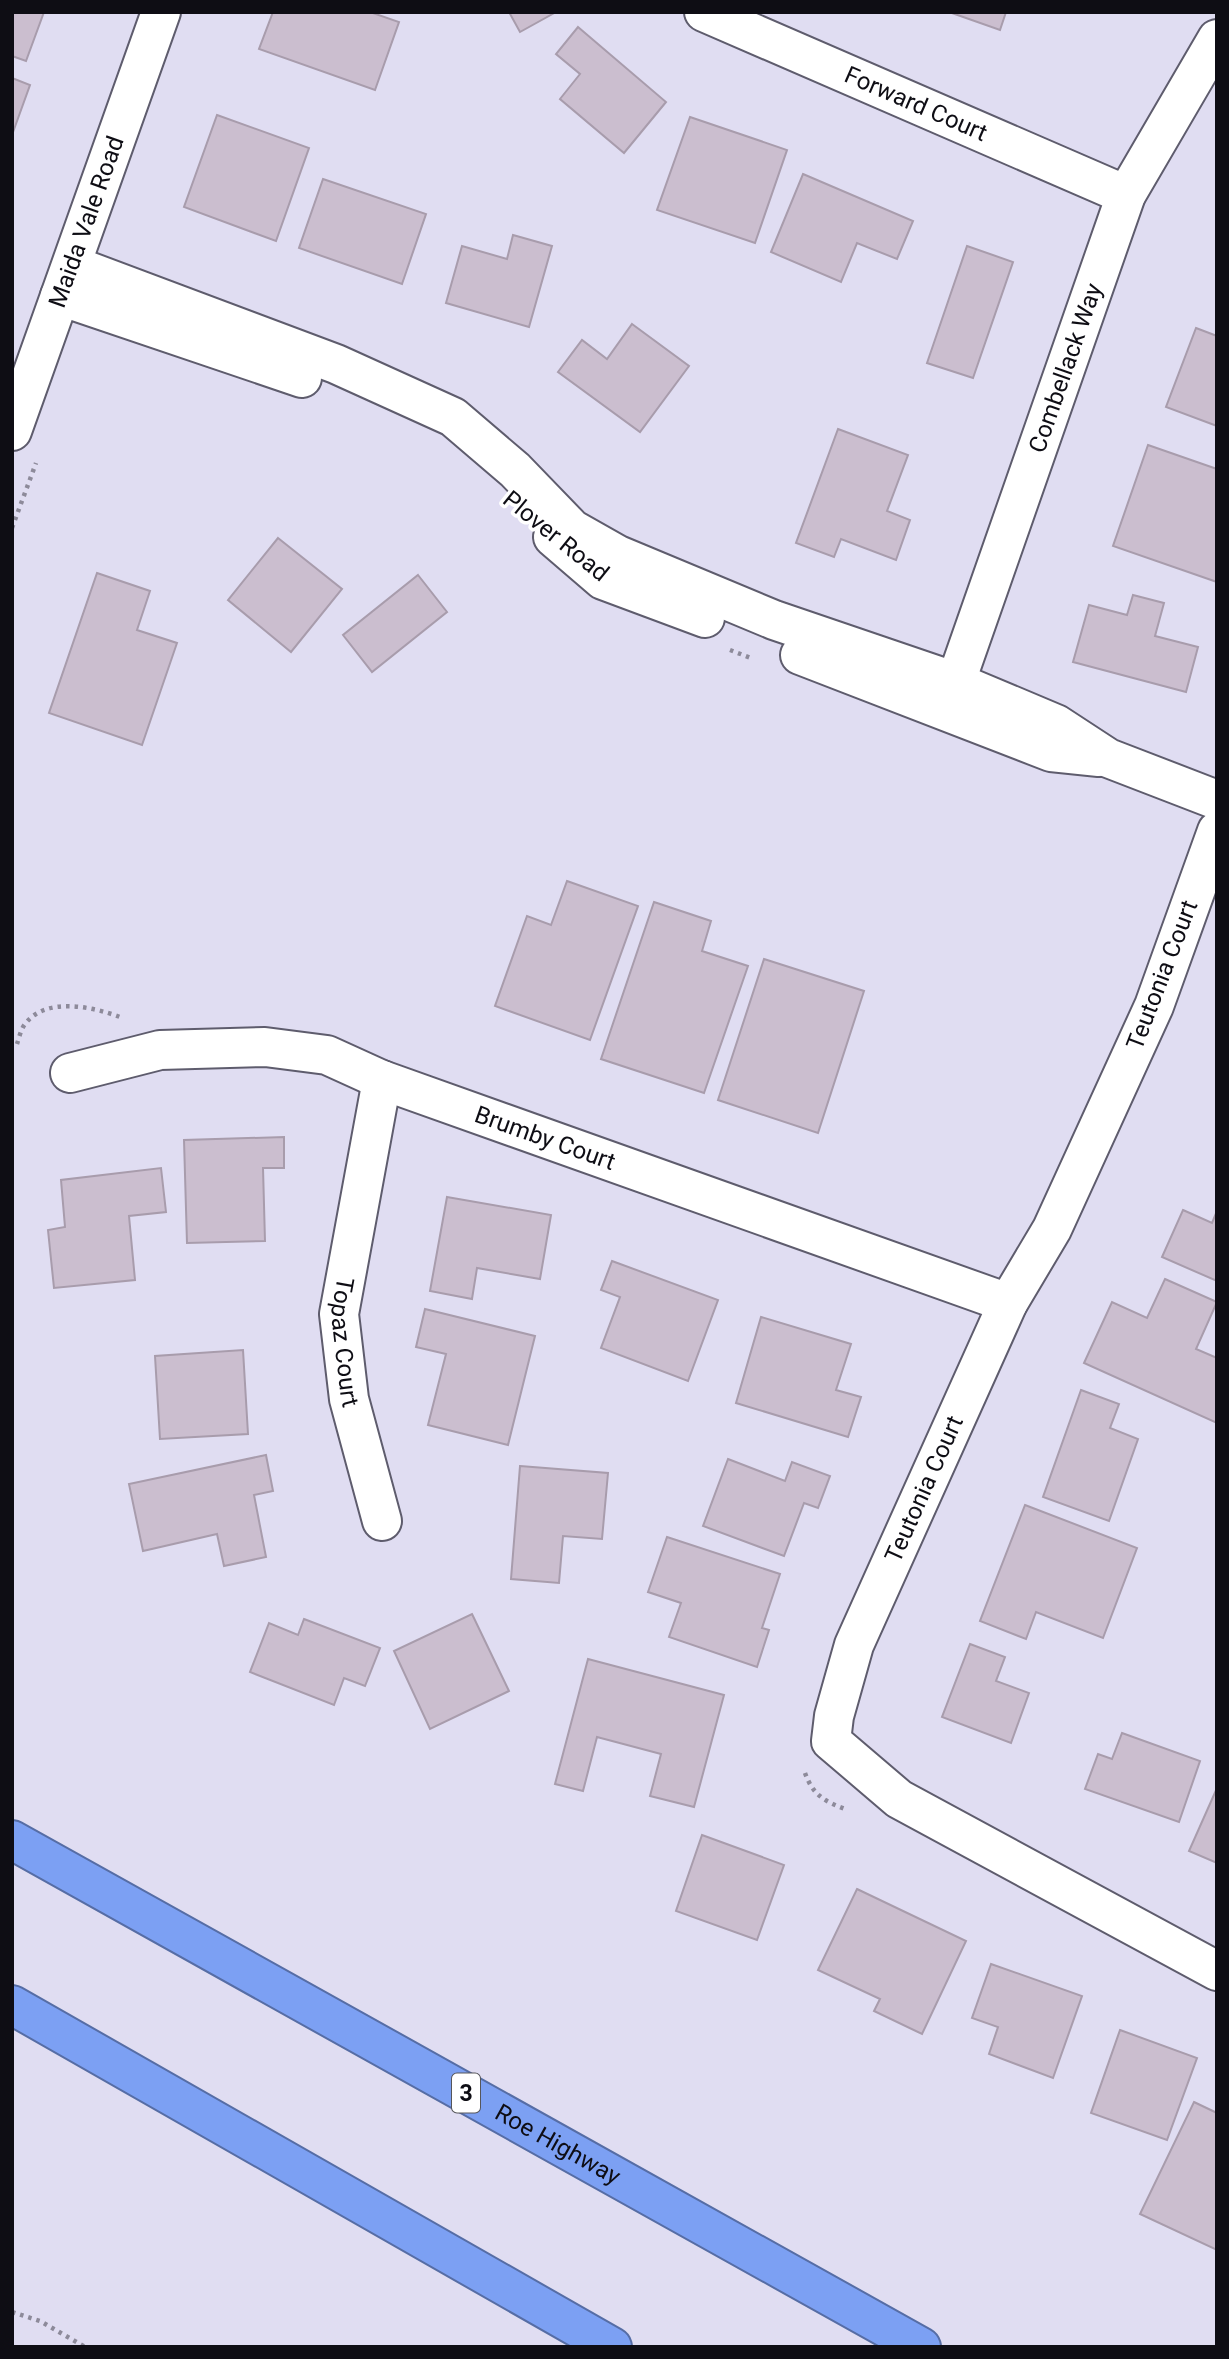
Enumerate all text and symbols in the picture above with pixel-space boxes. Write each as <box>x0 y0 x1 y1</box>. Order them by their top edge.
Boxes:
street label: Forward Court <box>840 61 992 147</box>
street label: Maida Vale Road <box>43 132 130 311</box>
street label: Combellack Way <box>1023 279 1108 456</box>
street label: Plover Road <box>498 485 614 587</box>
street label: Teutonia Court <box>1121 896 1203 1054</box>
street label: Brumby Court <box>471 1100 619 1176</box>
street label: Topaz Court <box>325 1275 365 1410</box>
street label: Teutonia Court <box>879 1411 969 1567</box>
road number: 3 <box>452 2074 480 2112</box>
street label: Roe Highway <box>490 2098 626 2191</box>

